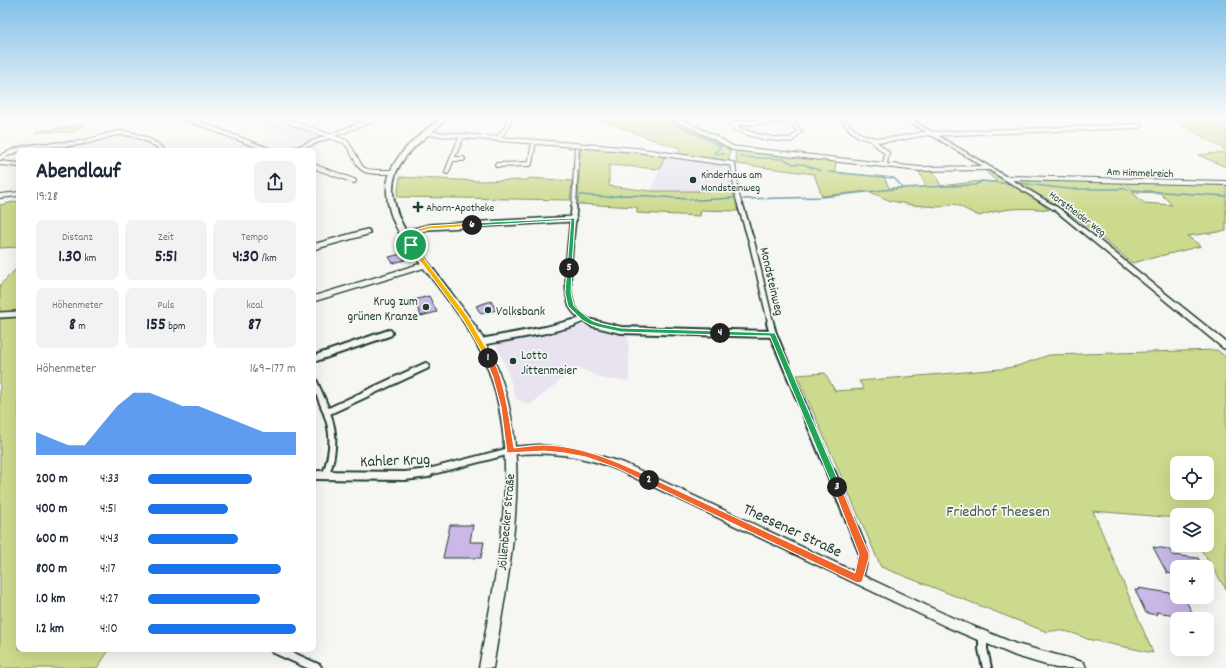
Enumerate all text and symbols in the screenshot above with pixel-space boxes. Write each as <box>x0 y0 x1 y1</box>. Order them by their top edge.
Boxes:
text: Abendlauf <box>36 157 120 188</box>
button: share <box>254 161 296 203</box>
street label: Am Himmelreich <box>1106 165 1174 183</box>
place label: Kinderhaus am Mondsteinweg <box>701 168 762 197</box>
marker: Kinderhaus am Mondsteinweg <box>688 175 698 185</box>
text: 19:28 <box>36 188 58 207</box>
street label: Horstheider Weg <box>1045 188 1109 241</box>
place label: Ahorn-Apotheke <box>426 201 494 217</box>
marker: Ahorn-Apotheke <box>413 202 423 212</box>
pin: 6 <box>462 215 482 235</box>
text: 6 <box>469 217 475 233</box>
pin <box>394 228 428 262</box>
text: Distanz <box>62 230 93 246</box>
text: Zeit <box>158 230 174 246</box>
text: Tempo <box>241 230 268 246</box>
icon: arrive <box>400 234 422 256</box>
street label: Mondsteinweg <box>753 245 788 318</box>
text: 1.30 <box>58 246 82 270</box>
text: 5:51 <box>155 246 177 270</box>
text: 4:30 <box>232 246 259 270</box>
text: km <box>82 251 96 267</box>
text: /km <box>259 251 277 267</box>
pin: 5 <box>559 258 579 278</box>
text: 5 <box>566 260 572 276</box>
place label: Krug zum grünen Kranze <box>348 293 418 327</box>
text: Höhenmeter <box>52 298 103 314</box>
text: Puls <box>158 298 174 314</box>
text: kcal <box>246 298 263 314</box>
marker: Krug zum grünen Kranze <box>421 302 431 312</box>
place label: Volksbank <box>496 303 545 322</box>
marker: Volksbank <box>483 305 493 315</box>
text: 8 <box>69 314 76 338</box>
text: 155 <box>146 314 166 338</box>
text: 87 <box>248 314 261 338</box>
text: m <box>76 319 86 335</box>
text: bpm <box>166 319 186 335</box>
pin: 4 <box>710 323 730 343</box>
text: 4 <box>718 325 722 341</box>
place label: Lotto Jittenmeier <box>521 347 577 381</box>
pin: 1 <box>478 348 498 368</box>
text: 1 <box>487 350 489 366</box>
marker: Lotto Jittenmeier <box>508 356 518 366</box>
text: Höhenmeter <box>36 360 96 379</box>
text: 169–177 m <box>250 360 296 379</box>
street label: Kahler Krug <box>360 449 430 474</box>
map controls <box>1170 456 1214 656</box>
button: locate <box>1170 456 1214 500</box>
text: 200 m <box>36 470 68 489</box>
text: 4:33 <box>100 470 119 489</box>
pin: 2 <box>639 470 659 490</box>
text: 2 <box>647 472 651 488</box>
street label: Jöllenbecker Straße <box>494 473 521 571</box>
pin: 3 <box>827 477 847 497</box>
text: 3 <box>835 479 839 495</box>
street label: Theesener Straße <box>739 498 845 564</box>
text: 400 m <box>36 500 67 519</box>
text: 4:51 <box>100 500 116 519</box>
park label: Friedhof Theesen <box>946 501 1050 524</box>
button: layers <box>1170 508 1214 552</box>
text: 600 m <box>36 530 68 549</box>
text: 4:43 <box>100 530 119 549</box>
text: 800 m <box>36 560 67 579</box>
text: 4:17 <box>100 560 115 579</box>
button: + <box>1170 560 1214 604</box>
text: 1.0 km <box>36 590 65 609</box>
text: 4:27 <box>100 590 118 609</box>
button: − <box>1170 612 1214 656</box>
text: 1.2 km <box>36 620 64 639</box>
text: 4:10 <box>100 620 118 639</box>

